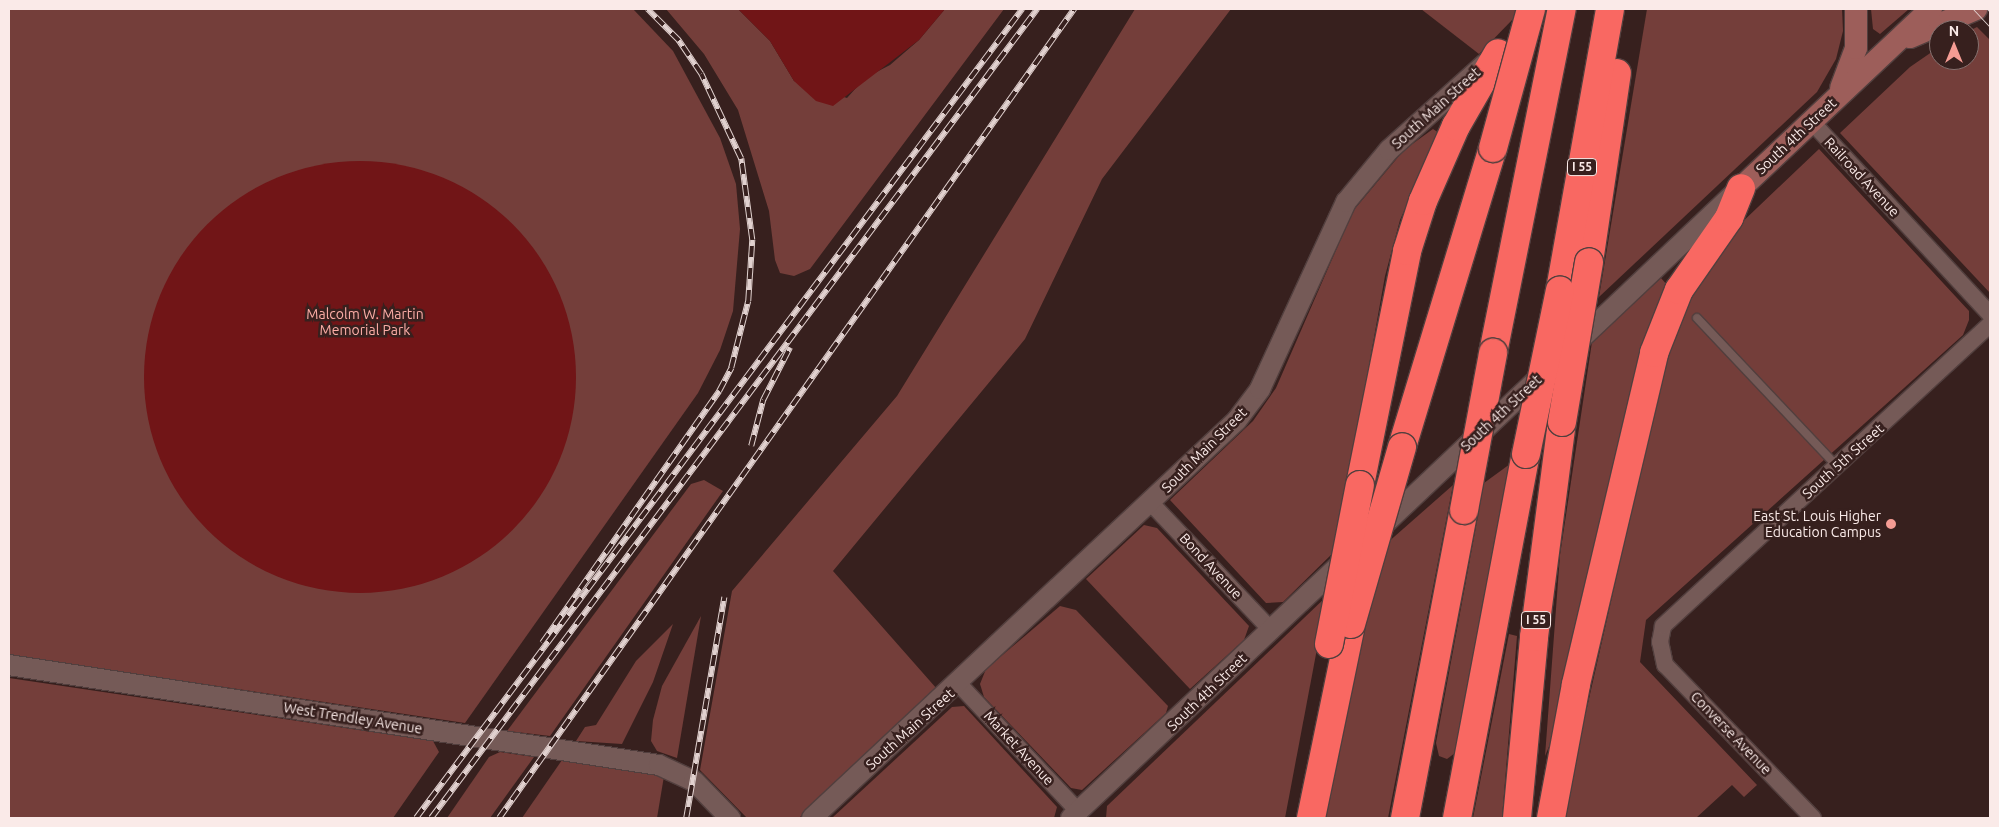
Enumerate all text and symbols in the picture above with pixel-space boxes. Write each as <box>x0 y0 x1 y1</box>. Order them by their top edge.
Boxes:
north arrow <box>1929 20 1979 70</box>
text: N <box>1949 23 1959 39</box>
street label: South Main Street <box>1388 64 1484 152</box>
street label: South 4th Street <box>1752 94 1840 178</box>
street label: Railroad Avenue <box>1821 134 1903 220</box>
road number: I 55 <box>1567 158 1597 176</box>
park label: Malcolm W. Martin Memorial Park <box>306 306 424 338</box>
street label: South 4th Street <box>1457 371 1545 455</box>
street label: South Main Street <box>1158 404 1250 496</box>
street label: South 5th Street <box>1799 420 1887 502</box>
place label: East St. Louis Higher Education Campus <box>1753 508 1881 540</box>
marker: East St. Louis Higher Education Campus <box>1885 518 1897 530</box>
street label: Bond Avenue <box>1176 530 1246 602</box>
road number: I 55 <box>1521 610 1551 630</box>
street label: South 4th Street <box>1164 650 1250 734</box>
street label: South Main Street <box>862 685 958 773</box>
street label: Converse Avenue <box>1687 688 1775 778</box>
street label: West Trendley Avenue <box>282 699 424 737</box>
street label: Market Avenue <box>980 707 1058 789</box>

